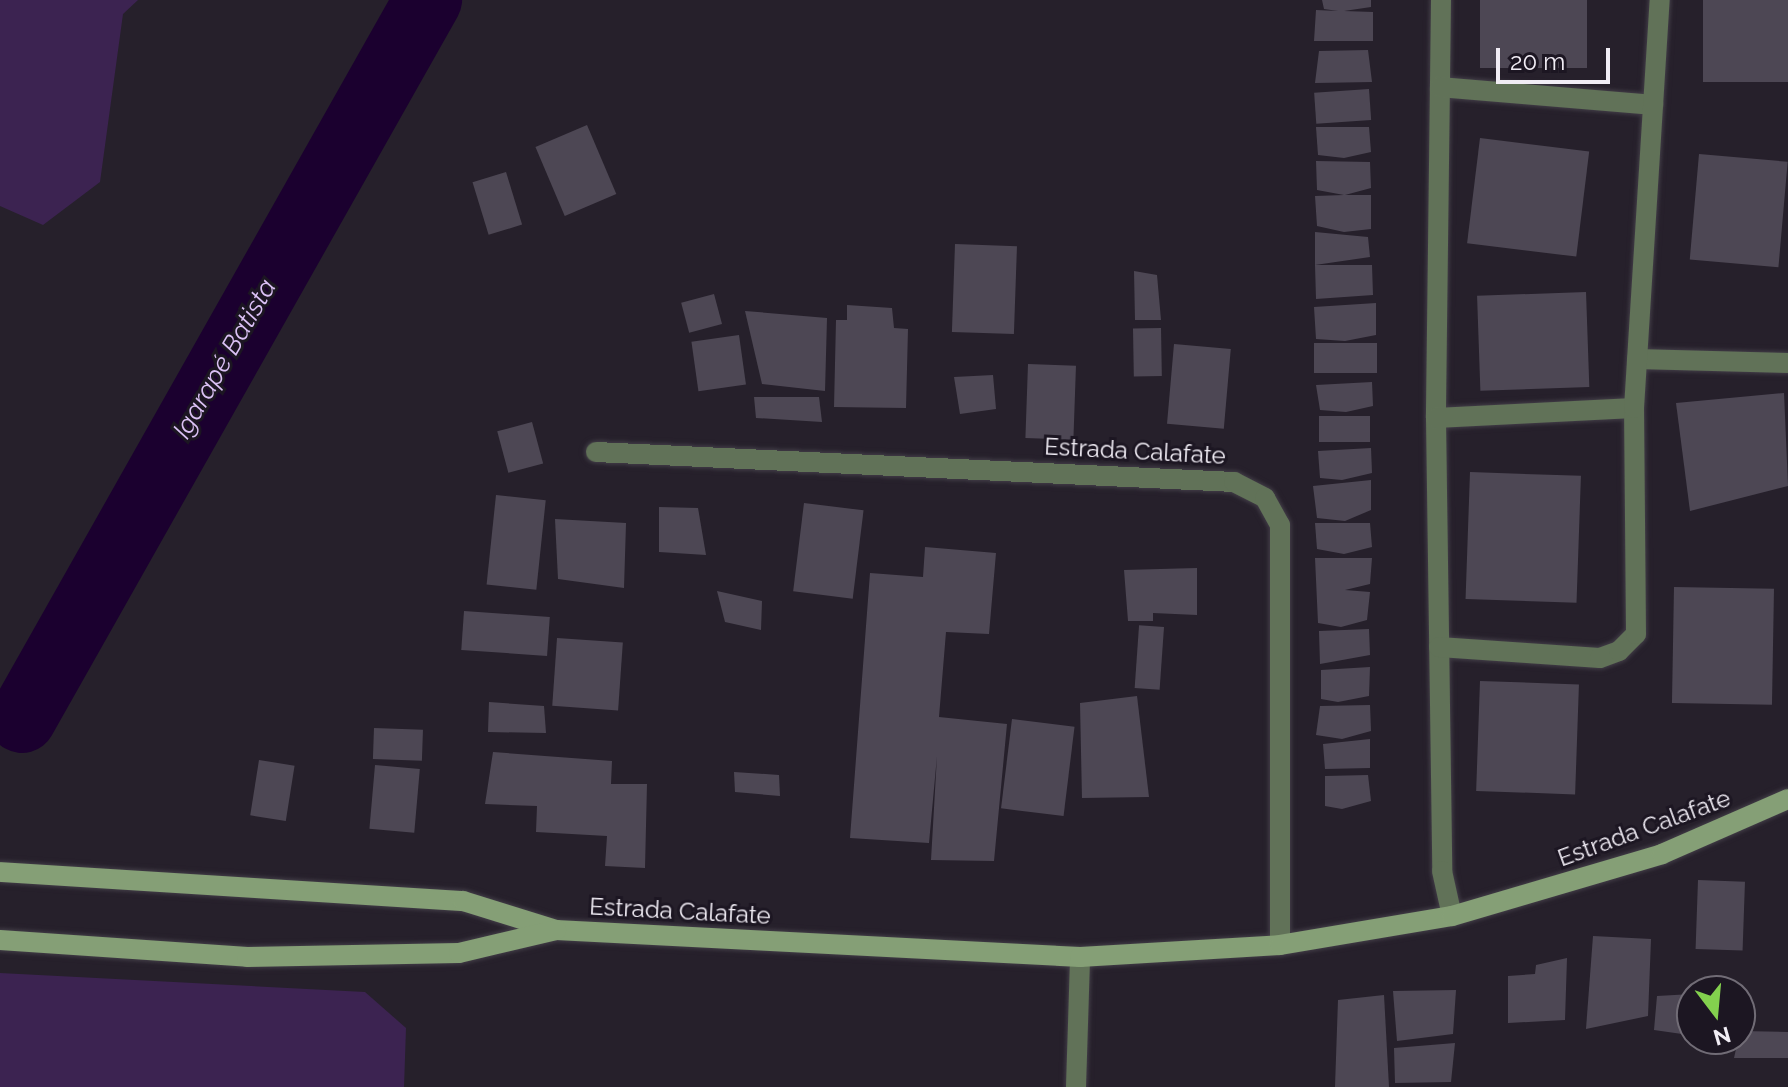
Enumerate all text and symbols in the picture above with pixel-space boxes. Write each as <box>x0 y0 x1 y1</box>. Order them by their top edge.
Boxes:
scale bar <box>1500 32 1614 82</box>
text: 20 m <box>1510 47 1565 76</box>
water label: Igarapé Batista <box>167 274 283 444</box>
street label: Estrada Calafate <box>1044 432 1226 470</box>
street label: Estrada Calafate <box>1554 783 1734 873</box>
street label: Estrada Calafate <box>589 892 771 930</box>
north arrow <box>1676 975 1756 1055</box>
text: N <box>1710 1021 1734 1051</box>

